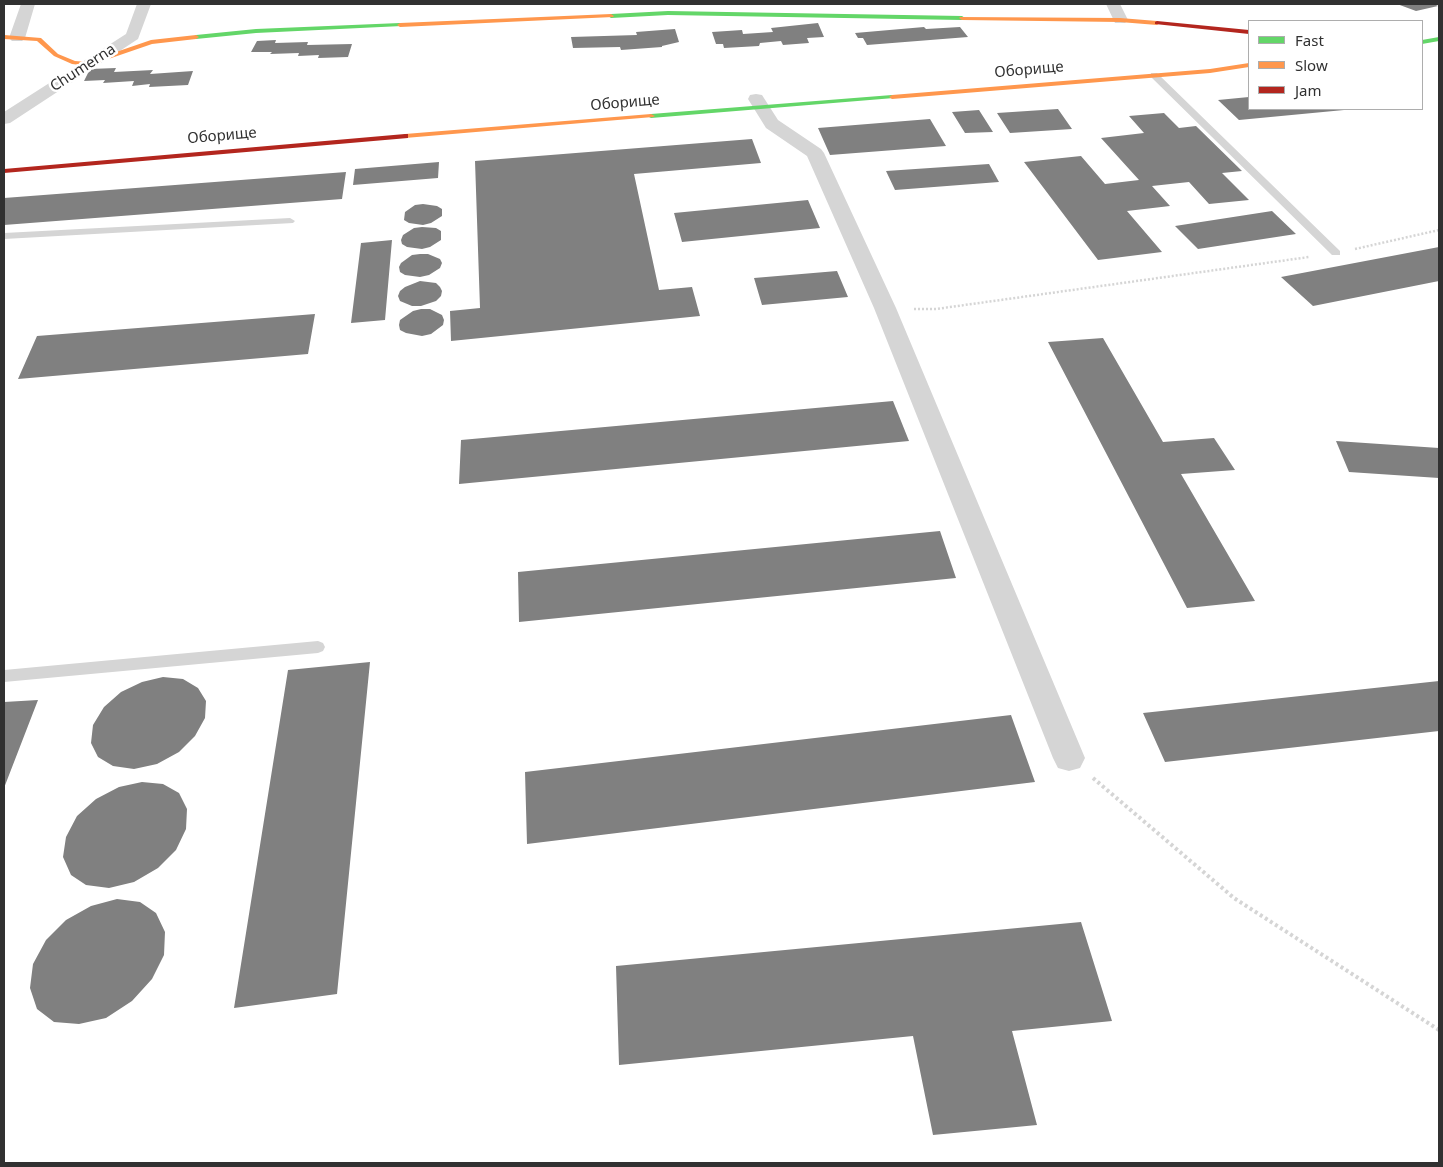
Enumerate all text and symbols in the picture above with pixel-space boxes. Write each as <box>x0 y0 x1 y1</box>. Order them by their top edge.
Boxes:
legend <box>1248 20 1423 110</box>
text: Fast <box>1295 30 1324 50</box>
street label: Chumerna <box>47 40 119 96</box>
text: Slow <box>1295 55 1328 75</box>
street label: Оборище <box>994 58 1064 82</box>
text: Jam <box>1295 80 1322 100</box>
street label: Оборище <box>590 91 660 115</box>
street label: Оборище <box>187 124 257 148</box>

